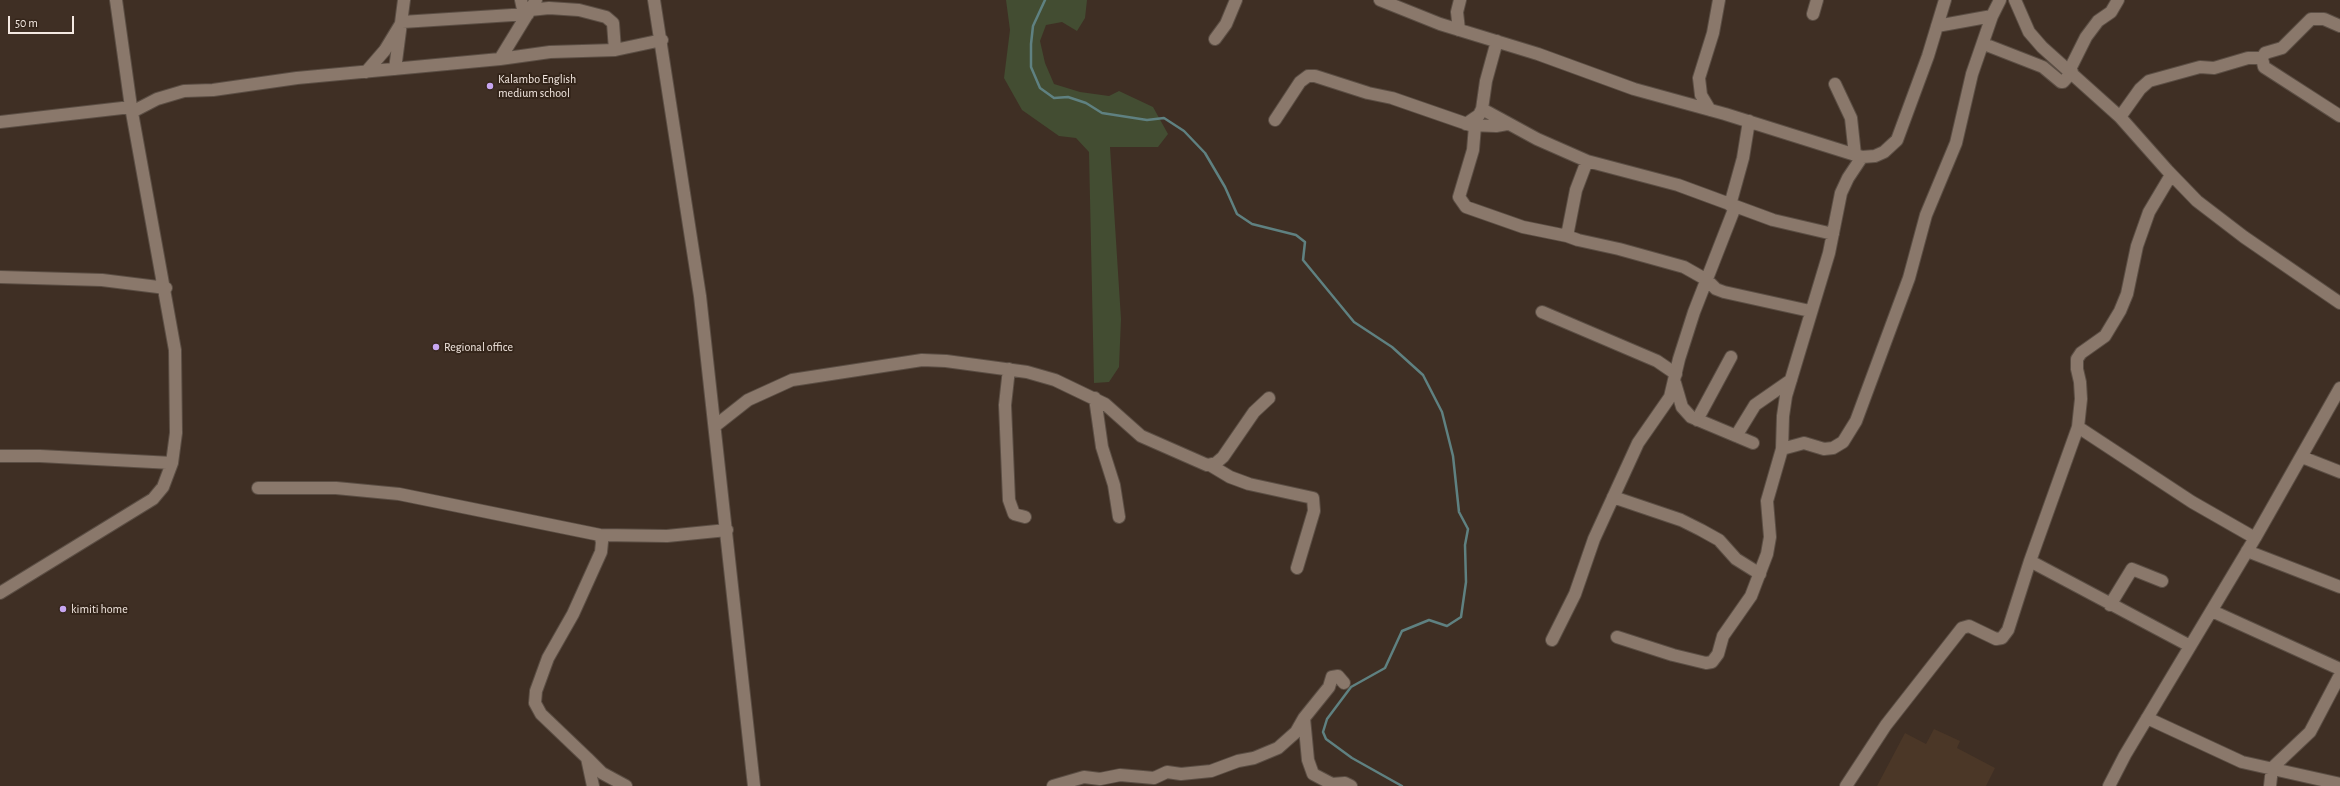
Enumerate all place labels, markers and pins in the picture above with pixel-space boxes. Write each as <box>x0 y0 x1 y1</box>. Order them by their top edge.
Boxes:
place label: Kalambo English medium school <box>498 72 576 100</box>
marker: Kalambo English medium school <box>485 81 495 91</box>
place label: Regional office <box>444 340 513 354</box>
marker: Regional office <box>431 342 441 352</box>
place label: kimiti home <box>71 602 128 616</box>
marker: kimiti home <box>58 604 68 614</box>

